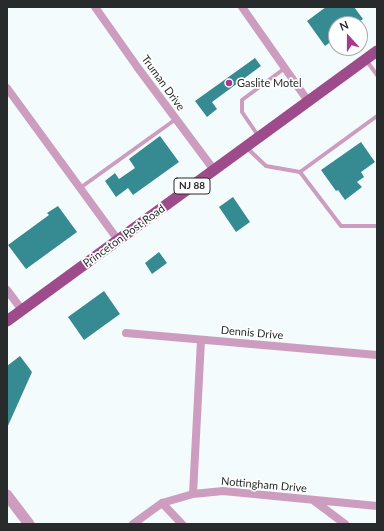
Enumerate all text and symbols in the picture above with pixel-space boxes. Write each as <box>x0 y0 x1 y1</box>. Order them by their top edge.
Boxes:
north arrow <box>328 16 368 56</box>
text: N <box>338 18 350 33</box>
street label: Truman Drive <box>139 53 187 113</box>
place label: Gaslite Motel <box>237 76 302 90</box>
marker: Gaslite Motel <box>224 78 234 88</box>
road number: NJ 88 <box>174 178 210 194</box>
street label: Princeton Post Road <box>81 202 167 270</box>
street label: Dennis Drive <box>220 324 284 342</box>
street label: Nottingham Drive <box>221 475 307 495</box>

